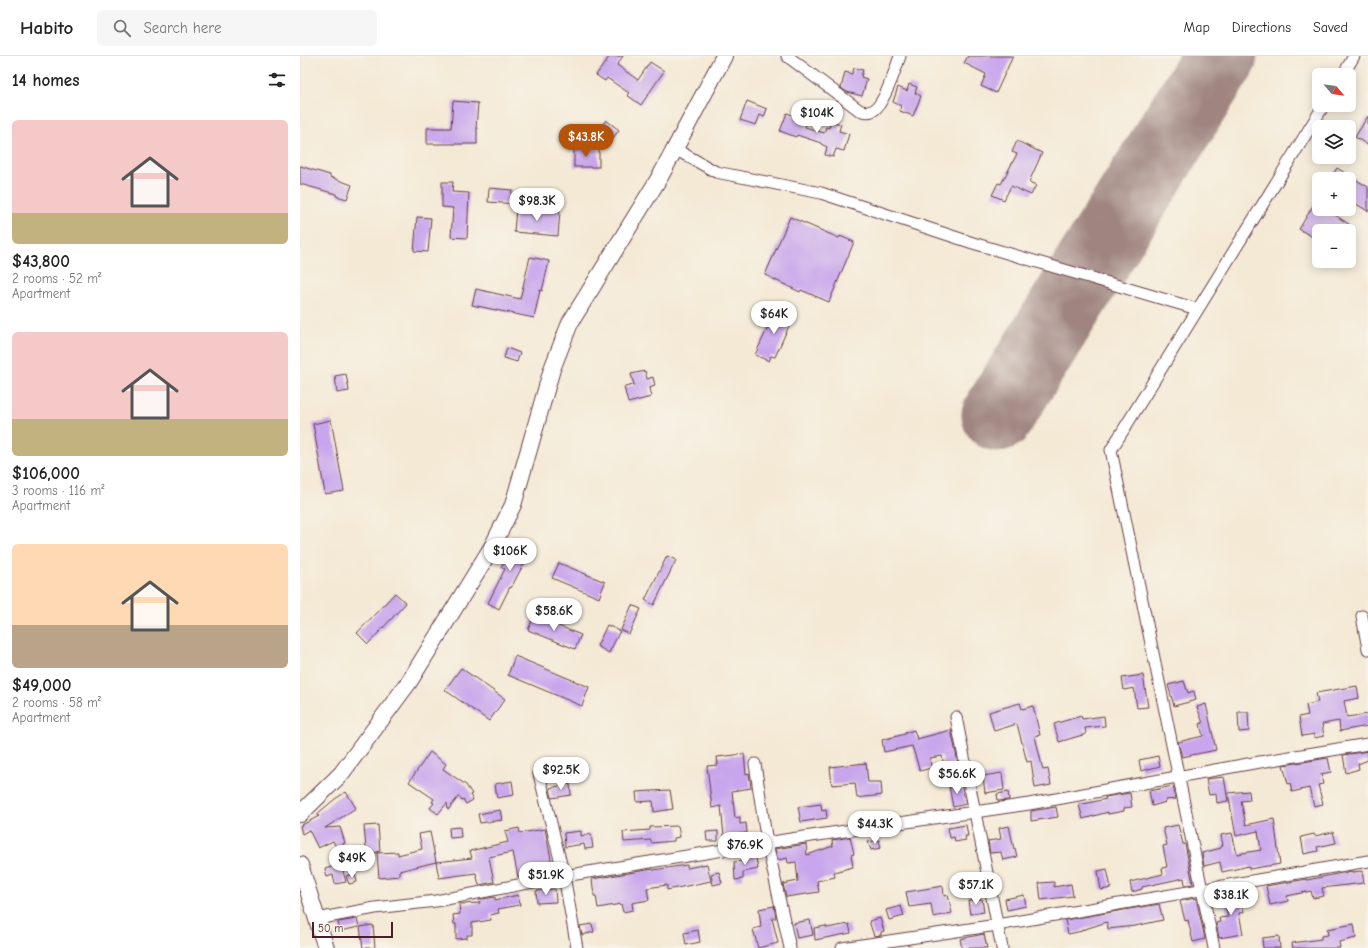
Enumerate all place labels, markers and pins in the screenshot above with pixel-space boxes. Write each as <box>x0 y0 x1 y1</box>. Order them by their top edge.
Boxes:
pin: $104K <box>789 100 845 134</box>
pin: $43.8K <box>553 124 619 158</box>
pin: $98.3K <box>504 188 570 222</box>
pin: $64K <box>750 301 798 335</box>
pin: $106K <box>482 538 538 572</box>
pin: $58.6K <box>521 598 587 632</box>
pin: $92.5K <box>528 757 594 791</box>
pin: $56.6K <box>924 761 990 795</box>
pin: $44.3K <box>842 811 908 845</box>
pin: $76.9K <box>712 832 778 866</box>
pin: $49K <box>328 845 376 879</box>
pin: $51.9K <box>513 862 579 896</box>
pin: $57.1K <box>943 872 1009 906</box>
pin: $38.1K <box>1198 882 1264 916</box>

